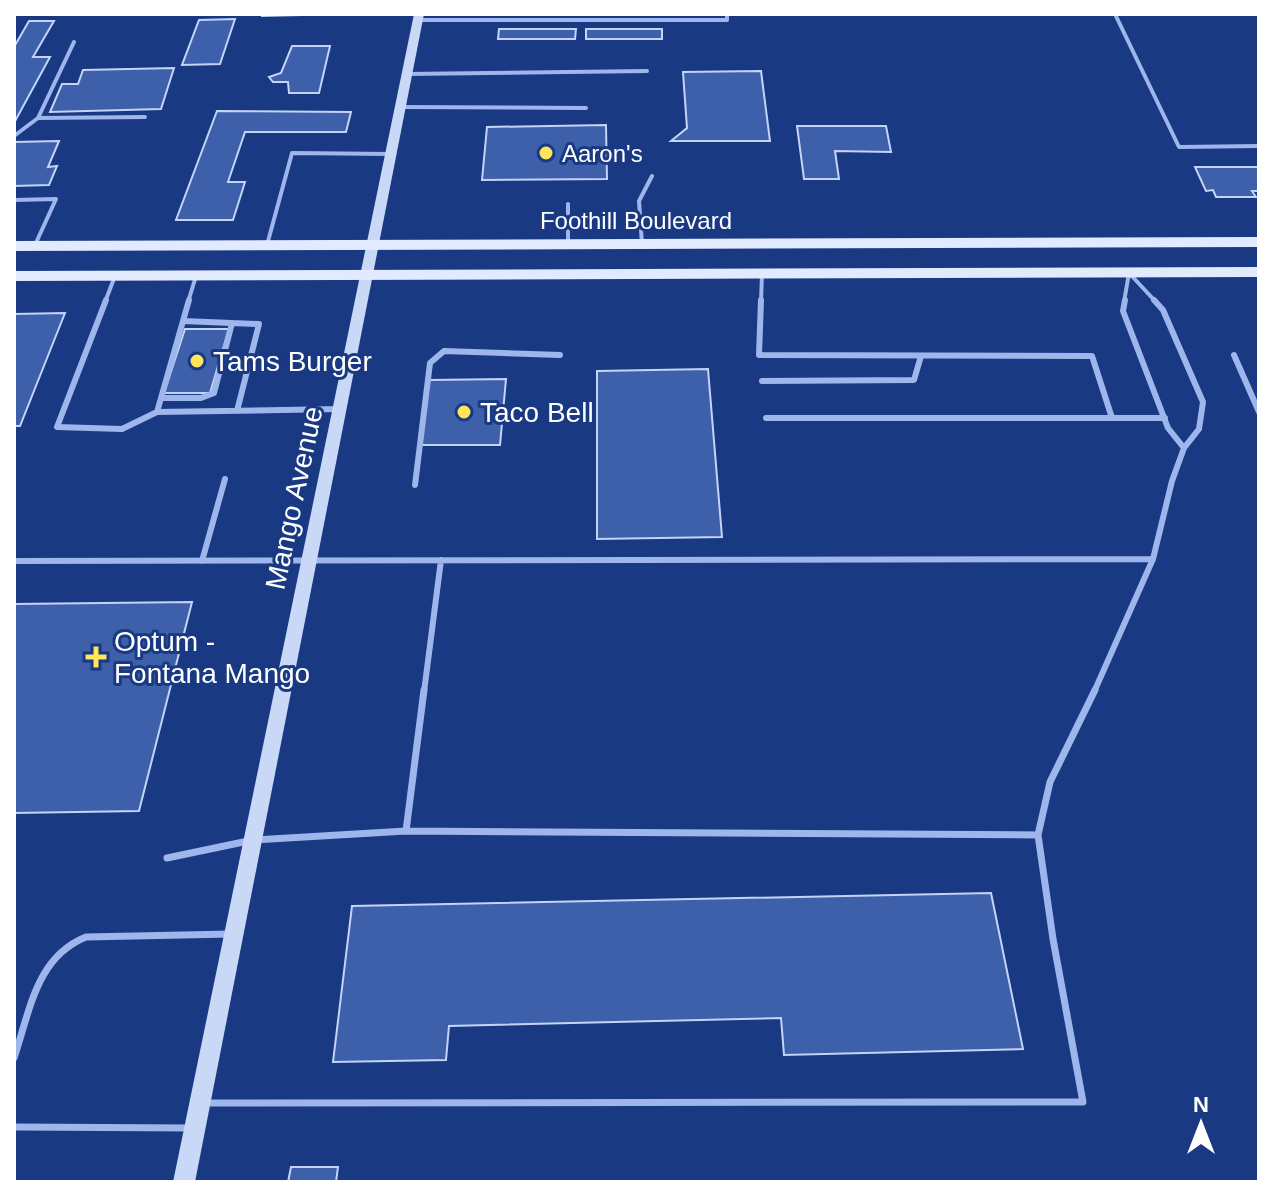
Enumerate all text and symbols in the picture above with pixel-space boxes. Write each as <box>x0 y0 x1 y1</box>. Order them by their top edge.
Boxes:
place label: Aaron's <box>562 140 643 167</box>
marker: Aaron's <box>537 144 555 162</box>
street label: Foothill Boulevard <box>540 207 732 234</box>
place label: Tams Burger <box>213 346 372 377</box>
marker: Tams Burger <box>188 352 206 370</box>
place label: Taco Bell <box>480 397 594 428</box>
marker: Taco Bell <box>455 403 473 421</box>
street label: Mango Avenue <box>259 404 329 592</box>
place label: Optum - Fontana Mango <box>114 626 310 689</box>
marker: Optum - Fontana Mango <box>85 646 107 668</box>
north arrow <box>1161 1084 1241 1164</box>
text: N <box>1193 1092 1209 1117</box>

